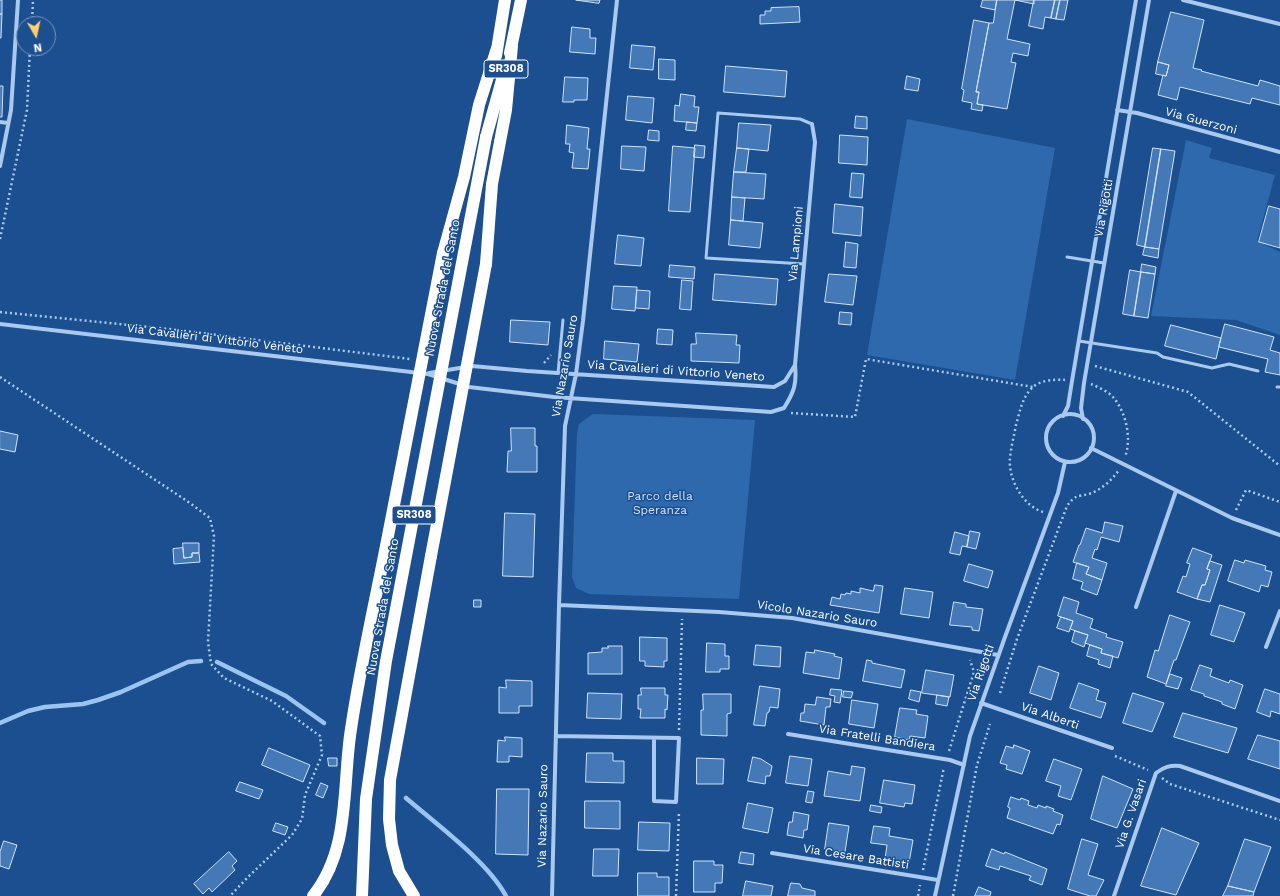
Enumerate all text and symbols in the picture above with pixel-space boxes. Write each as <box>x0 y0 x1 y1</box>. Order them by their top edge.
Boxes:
north arrow <box>16 16 56 56</box>
text: N <box>33 40 43 54</box>
road number: SR308 <box>484 60 528 78</box>
street label: Via Guerzoni <box>1163 104 1239 138</box>
street label: Via Rigotti <box>1092 178 1116 238</box>
street label: Via Lampioni <box>786 206 806 282</box>
street label: Nuova Strada del Santo <box>423 218 463 358</box>
street label: Via Nazario Sauro <box>549 314 581 418</box>
street label: Via Cavalieri di Vittorio Veneto <box>126 321 304 357</box>
street label: Via Cavalieri di Vittorio Veneto <box>587 358 765 384</box>
park label: Parco della Speranza <box>627 489 693 517</box>
road number: SR308 <box>392 506 436 524</box>
street label: Nuova Strada del Santo <box>364 537 402 677</box>
street label: Vicolo Nazario Sauro <box>756 597 878 631</box>
street label: Via Rigotti <box>965 643 997 703</box>
street label: Via Alberti <box>1019 699 1081 733</box>
street label: Via Fratelli Bandiera <box>818 722 936 754</box>
street label: Via Nazario Sauro <box>535 764 551 868</box>
street label: Via G. Vasari <box>1112 777 1150 851</box>
street label: Via Cesare Battisti <box>802 841 910 873</box>

